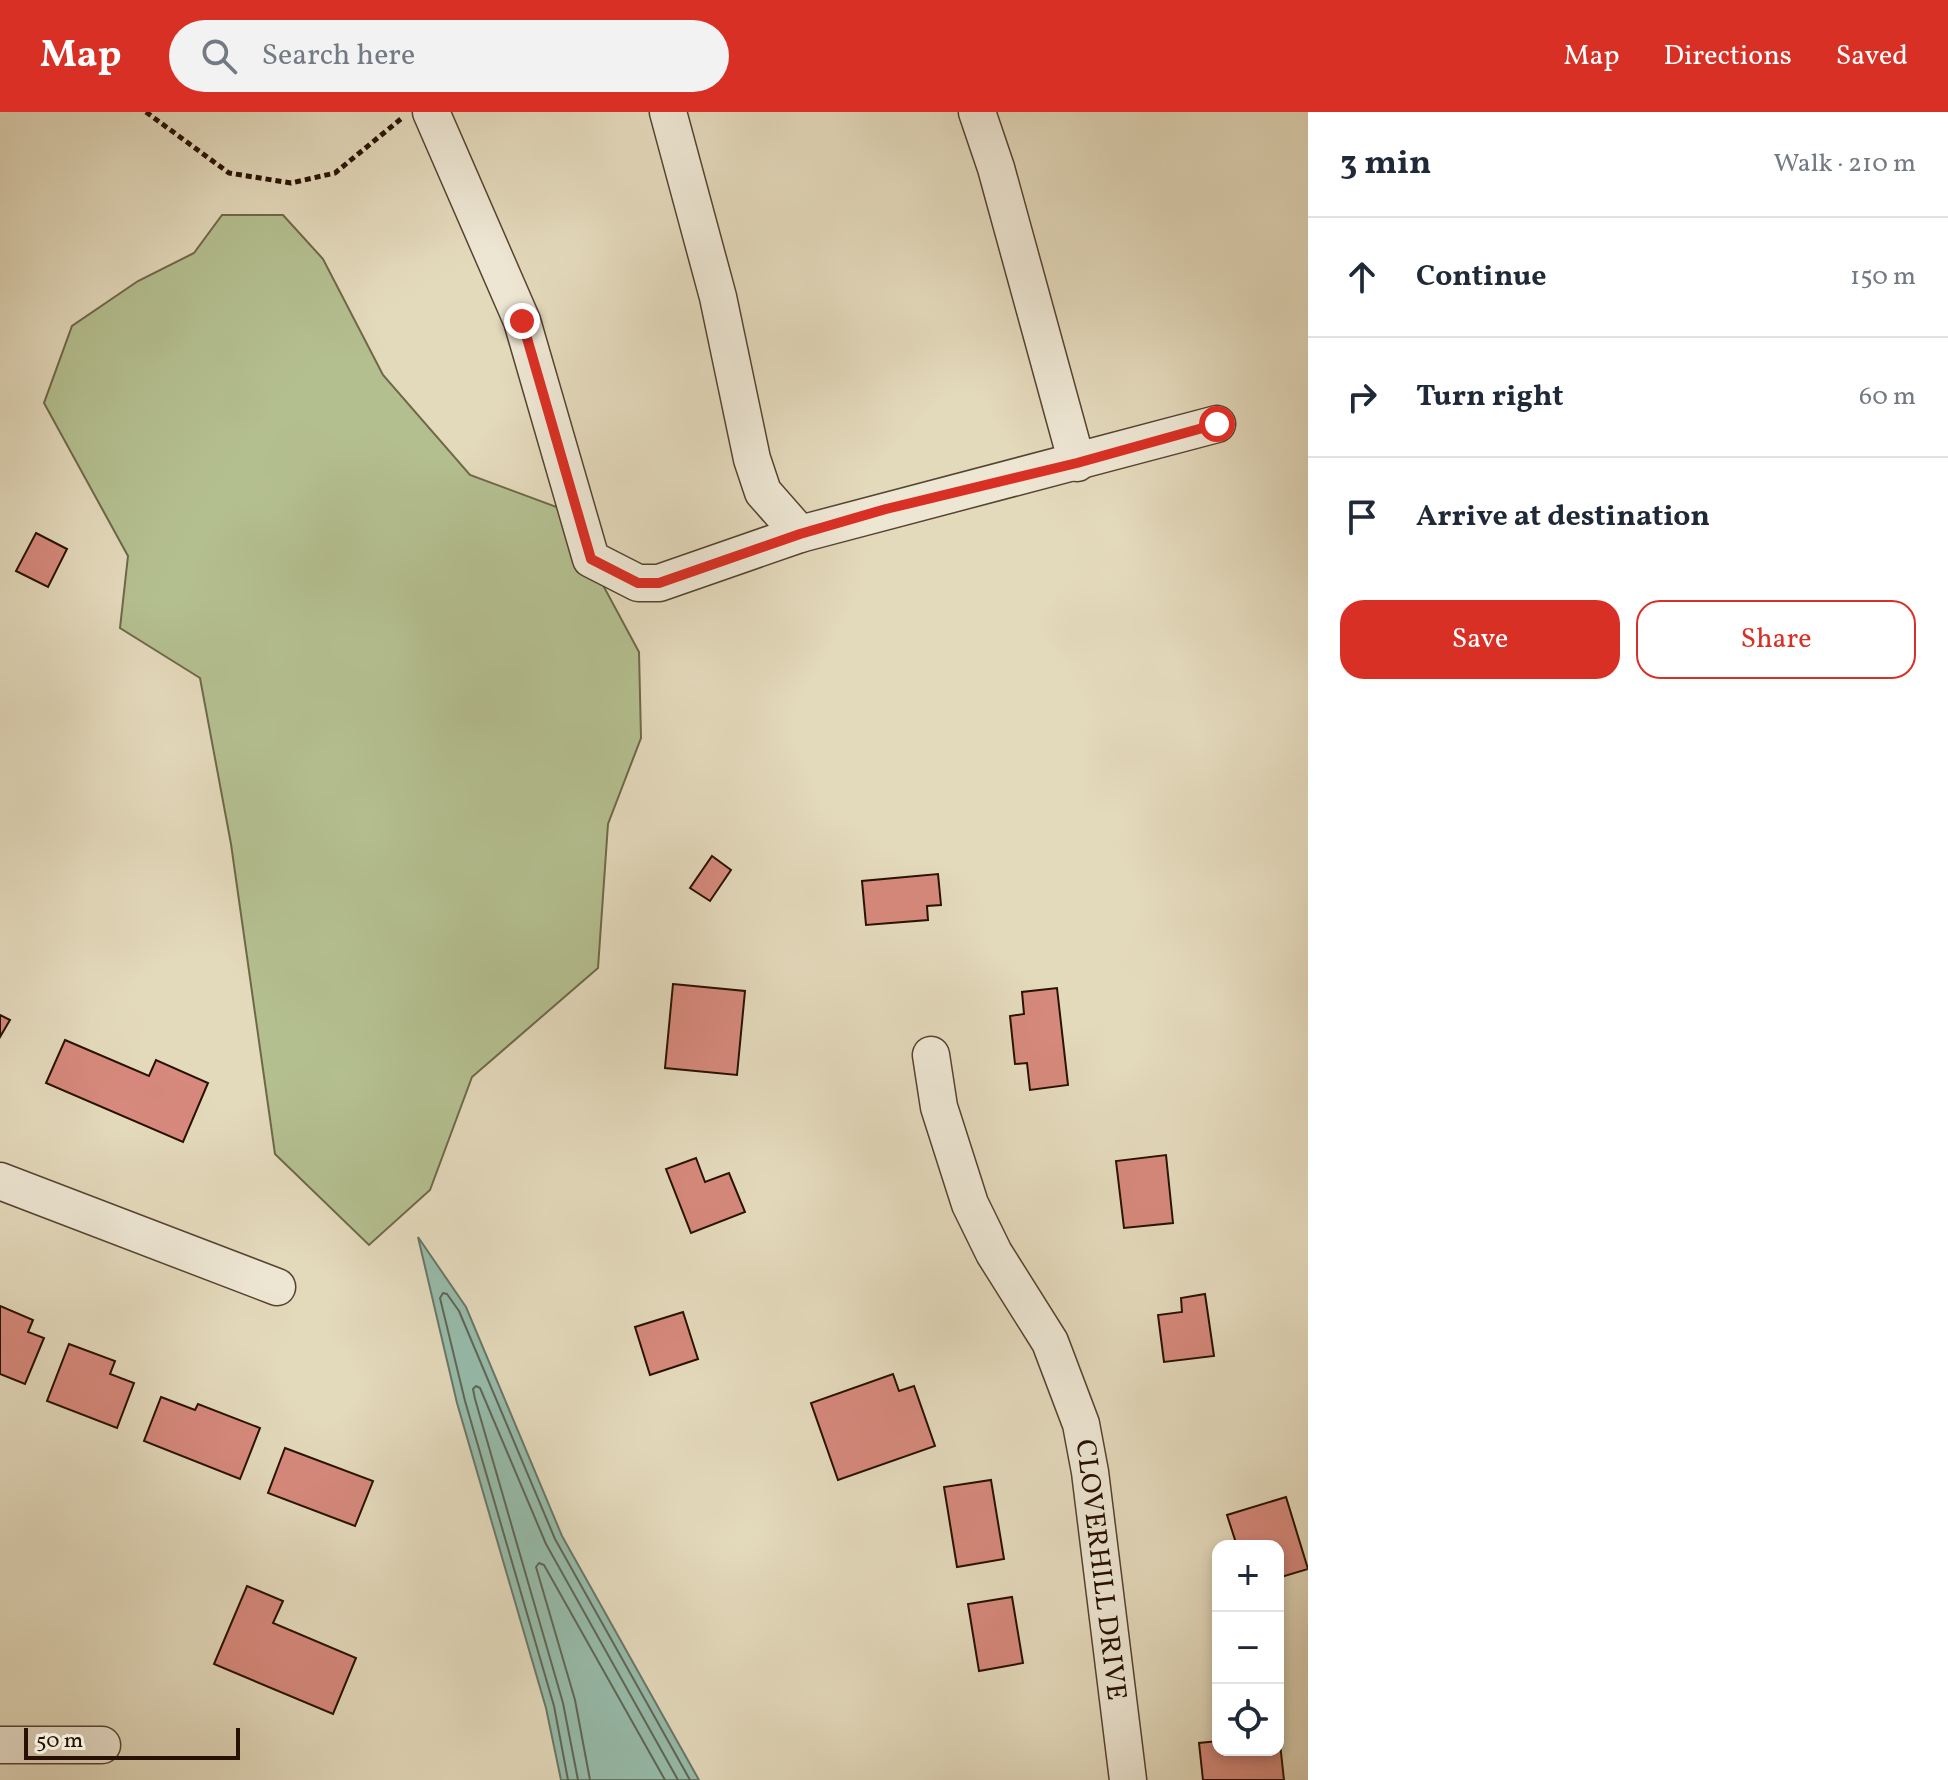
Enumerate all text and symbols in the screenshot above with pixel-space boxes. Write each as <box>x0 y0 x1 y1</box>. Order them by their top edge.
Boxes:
search box <box>169 20 729 92</box>
text: Map <box>40 30 121 83</box>
icon: search <box>197 34 241 78</box>
text: Search here <box>261 35 415 77</box>
text: Map <box>1564 37 1620 76</box>
text: Directions <box>1664 37 1792 76</box>
text: Saved <box>1836 37 1908 76</box>
text: 3 min <box>1340 141 1431 188</box>
text: Walk · 210 m <box>1773 146 1916 182</box>
icon: ahead <box>1340 255 1384 299</box>
text: Continue <box>1416 256 1547 298</box>
text: 150 m <box>1850 259 1916 295</box>
route end <box>504 303 540 339</box>
icon: right <box>1340 375 1384 419</box>
text: Turn right <box>1416 376 1564 418</box>
text: 60 m <box>1859 379 1916 415</box>
route start <box>1199 406 1235 442</box>
icon: arrive <box>1340 495 1384 539</box>
text: Arrive at destination <box>1416 496 1710 538</box>
button: Save <box>1340 600 1620 679</box>
button: Share <box>1636 600 1916 679</box>
street label: CLOVERHILL DRIVE <box>1065 1437 1135 1703</box>
map controls <box>1212 1540 1284 1756</box>
button: + <box>1212 1540 1284 1612</box>
button: − <box>1212 1612 1284 1684</box>
button: locate <box>1212 1684 1284 1756</box>
scale bar <box>24 1724 240 1760</box>
text: 50 m <box>36 1726 83 1757</box>

